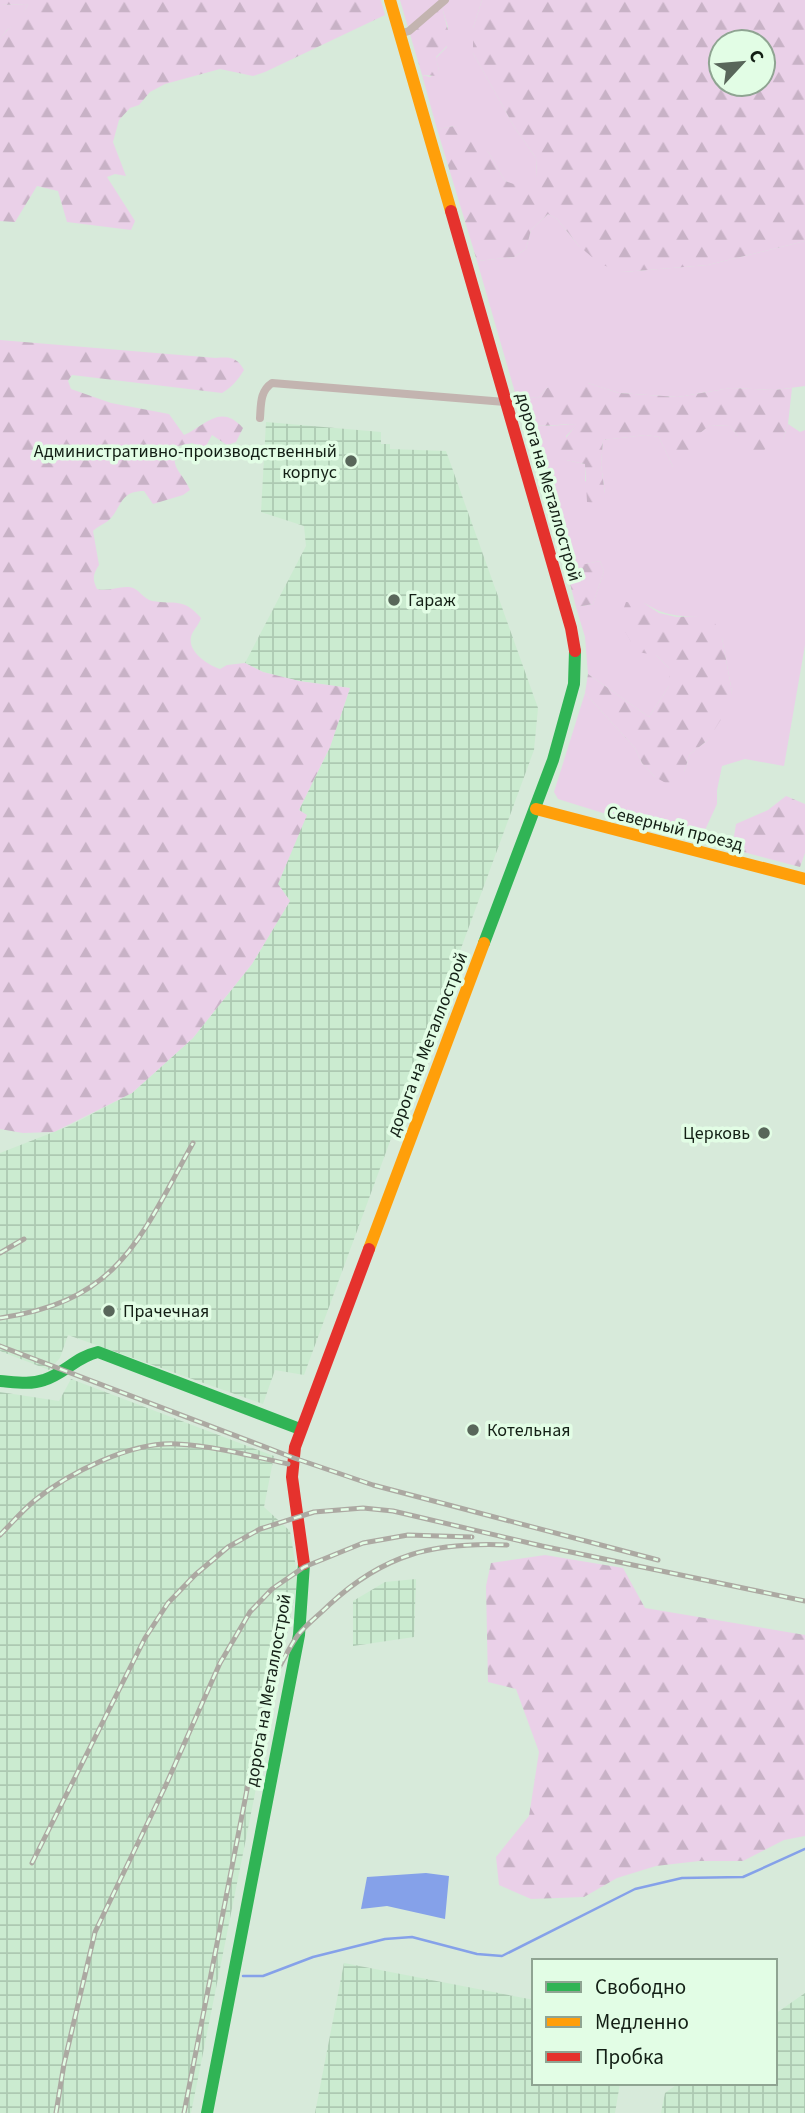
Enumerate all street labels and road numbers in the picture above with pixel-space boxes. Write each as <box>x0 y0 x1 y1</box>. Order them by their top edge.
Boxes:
street label: дорога на Металлострой <box>510 390 587 584</box>
street label: Северный проезд <box>604 799 746 858</box>
street label: дорога на Металлострой <box>381 949 474 1140</box>
street label: дорога на Металлострой <box>239 1592 298 1788</box>

